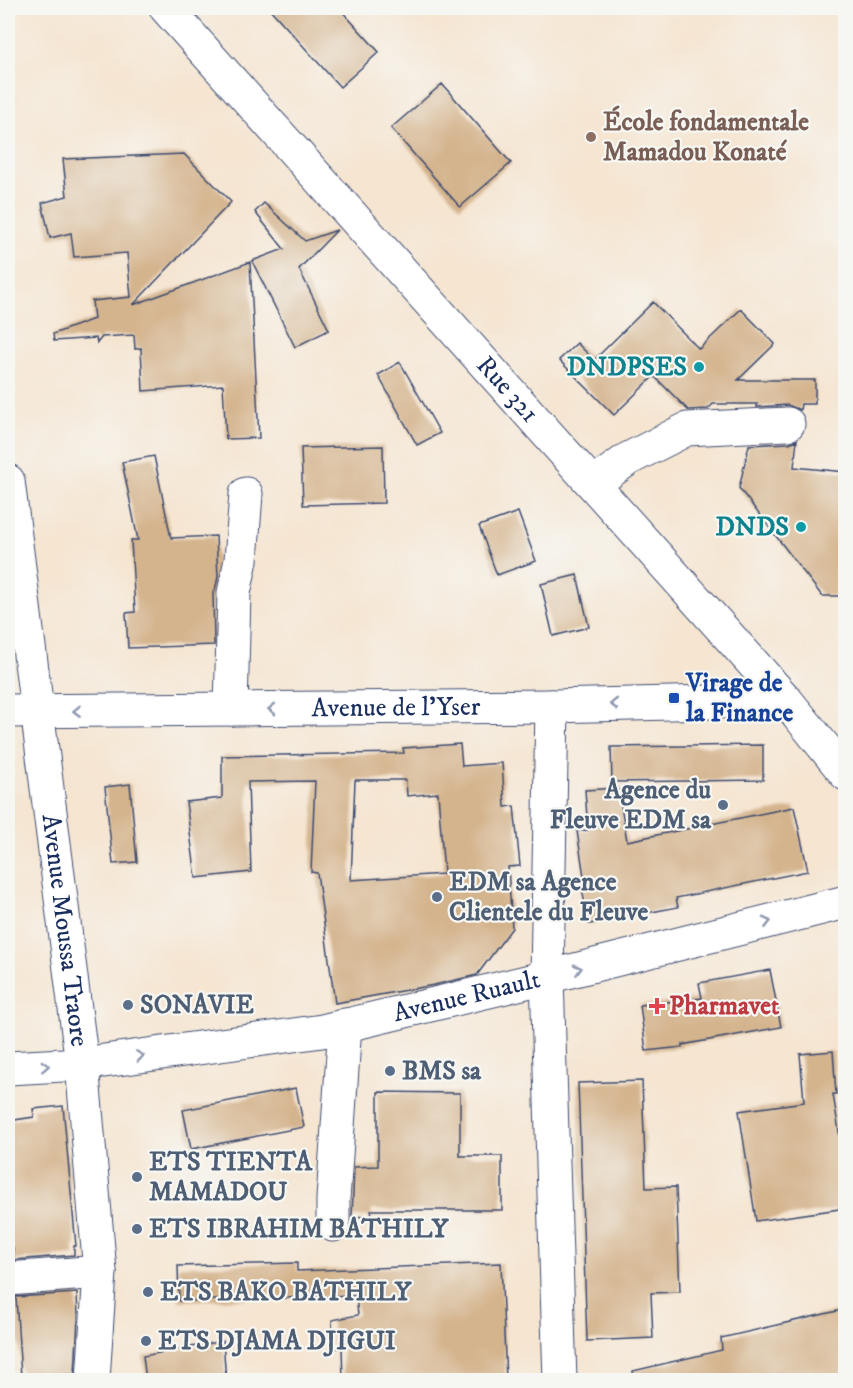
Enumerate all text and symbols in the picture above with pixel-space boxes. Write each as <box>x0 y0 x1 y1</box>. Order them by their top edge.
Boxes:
place label: École fondamentale Mamadou Konaté <box>603 105 809 169</box>
marker: École fondamentale Mamadou Konaté <box>584 130 598 144</box>
street label: Rue 321 <box>469 349 546 429</box>
place label: DNDPSES <box>567 351 687 384</box>
marker: DNDPSES <box>692 360 706 374</box>
place label: DNDS <box>716 511 789 544</box>
marker: DNDS <box>794 520 808 534</box>
place label: Virage de la Finance <box>685 667 793 730</box>
street label: Avenue de l'Yser <box>311 690 481 725</box>
marker: Virage de la Finance <box>667 691 681 705</box>
one-way arrow <box>610 698 619 710</box>
one-way arrow <box>268 702 277 715</box>
one-way arrow <box>73 705 82 717</box>
place label: Agence du Fleuve EDM sa <box>550 774 712 837</box>
marker: Agence du Fleuve EDM sa <box>716 798 730 812</box>
street label: Avenue Moussa Traore <box>34 812 96 1049</box>
place label: EDM sa Agence Clientele du Fleuve <box>449 866 649 929</box>
marker: EDM sa Agence Clientele du Fleuve <box>430 890 444 904</box>
one-way arrow <box>762 916 772 929</box>
street label: Avenue Ruault <box>390 963 543 1030</box>
one-way arrow <box>573 964 583 977</box>
place label: SONAVIE <box>140 989 254 1022</box>
place label: Pharmavet <box>669 990 780 1023</box>
marker: SONAVIE <box>121 998 135 1012</box>
marker: Pharmavet <box>650 999 664 1013</box>
one-way arrow <box>136 1050 145 1062</box>
place label: BMS sa <box>402 1055 482 1088</box>
one-way arrow <box>40 1059 49 1072</box>
marker: BMS sa <box>383 1064 397 1078</box>
place label: ETS TIENTA MAMADOU <box>149 1146 313 1209</box>
marker: ETS TIENTA MAMADOU <box>130 1170 144 1184</box>
place label: ETS IBRAHIM BATHILY <box>149 1213 450 1246</box>
marker: ETS IBRAHIM BATHILY <box>130 1222 144 1236</box>
place label: ETS BAKO BATHILY <box>160 1276 413 1309</box>
marker: ETS BAKO BATHILY <box>141 1285 155 1299</box>
place label: ETS DJAMA DJIGUI <box>158 1325 396 1358</box>
marker: ETS DJAMA DJIGUI <box>139 1334 153 1348</box>

